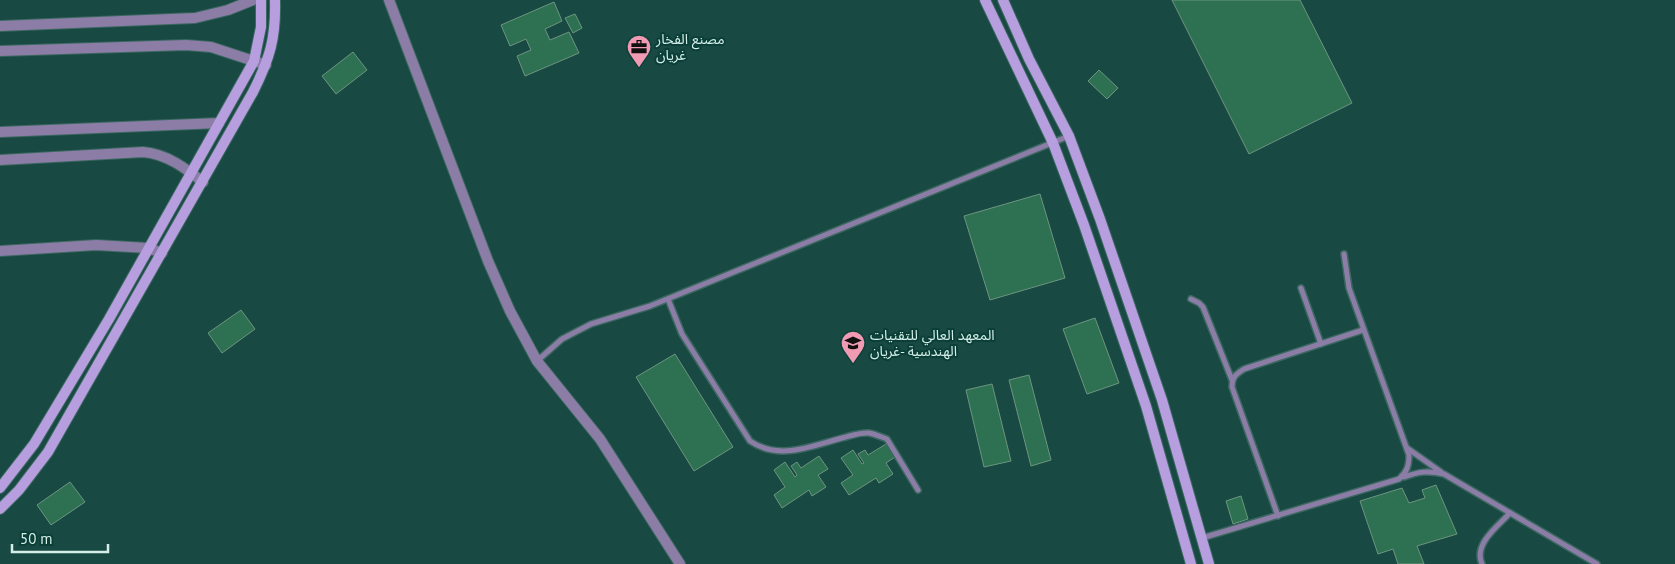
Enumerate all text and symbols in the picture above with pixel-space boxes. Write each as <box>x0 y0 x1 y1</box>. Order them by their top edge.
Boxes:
place label: مصنع الفخار غريان <box>655 30 725 64</box>
office icon: مصنع الفخار غريان <box>626 34 652 68</box>
place label: المعهد العالي للتقنيات الهندسية -غريان <box>870 326 995 360</box>
school or university icon: المعهد العالي للتقنيات الهندسية -غريان <box>840 330 866 364</box>
scale bar <box>12 522 109 554</box>
text: 50 m <box>20 529 53 548</box>

